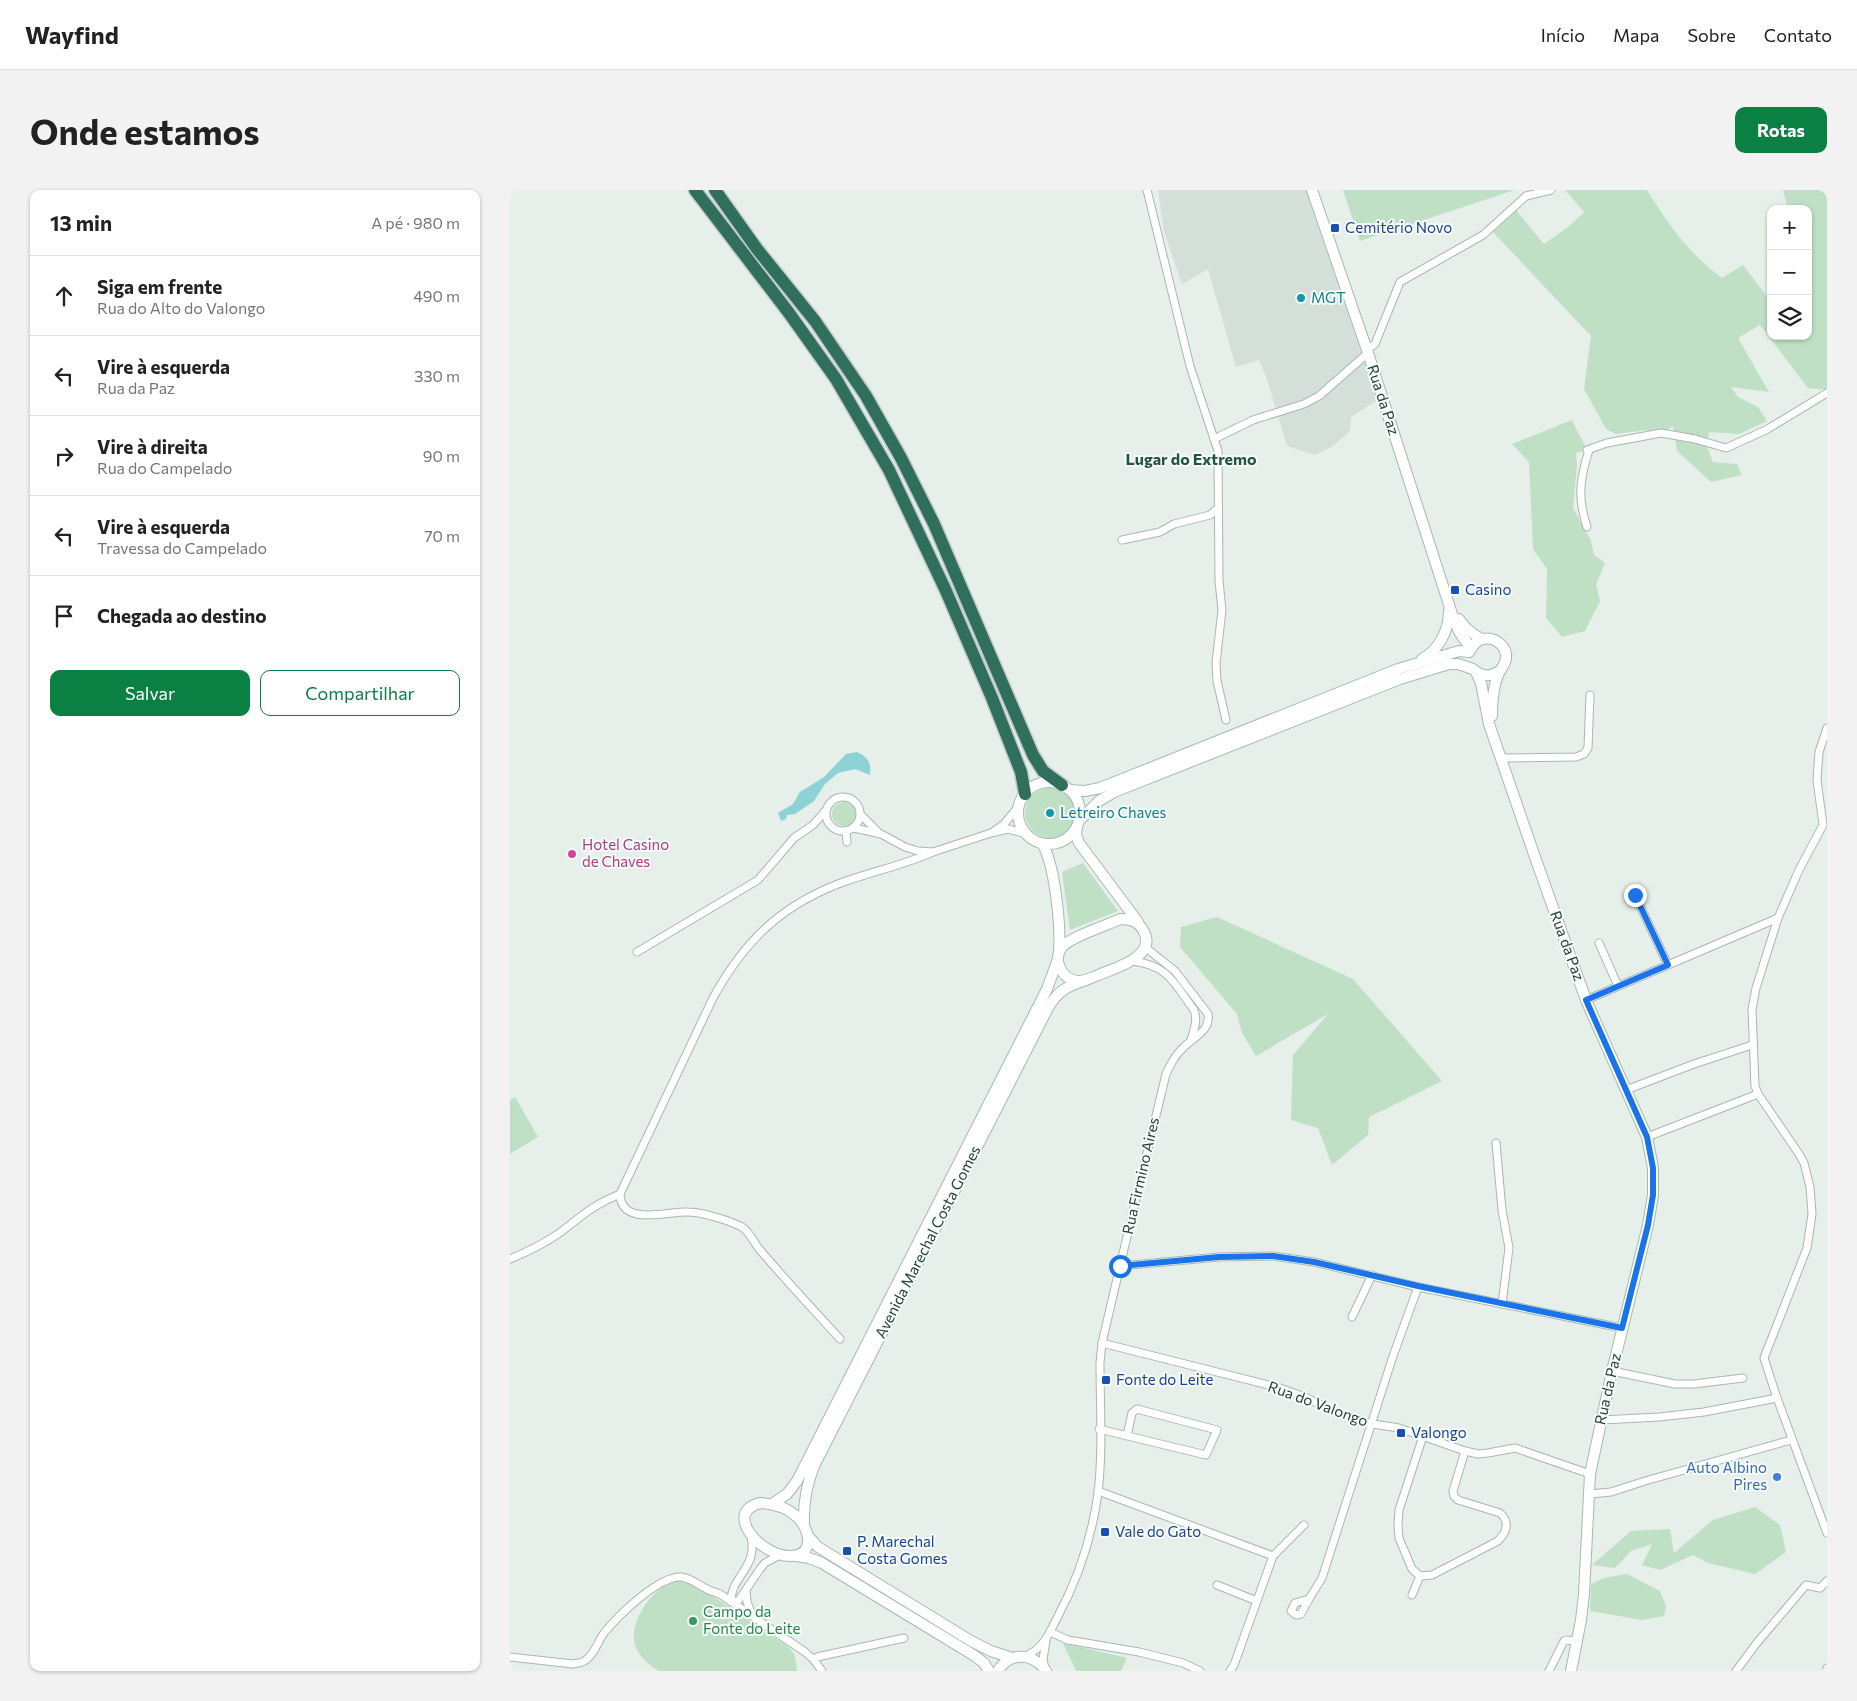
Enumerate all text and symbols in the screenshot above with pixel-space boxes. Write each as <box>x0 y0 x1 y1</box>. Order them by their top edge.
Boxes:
text: Wayfind <box>25 20 119 49</box>
text: Início <box>1541 24 1585 46</box>
text: Mapa <box>1613 24 1659 46</box>
text: Sobre <box>1687 24 1736 46</box>
text: Contato <box>1764 24 1832 46</box>
button: Rotas <box>1735 107 1827 153</box>
text: Onde estamos <box>30 109 260 152</box>
map controls <box>1767 205 1812 340</box>
button: + <box>1767 205 1812 250</box>
text: 13 min <box>50 210 112 235</box>
text: A pé · 980 m <box>371 213 460 232</box>
place label: Cemitério Novo <box>1345 218 1452 236</box>
marker: Cemitério Novo <box>1329 222 1341 234</box>
button: − <box>1767 250 1812 295</box>
text: Siga em frente <box>97 275 222 298</box>
icon: ahead <box>50 282 78 310</box>
text: 490 m <box>413 286 460 305</box>
place label: MGT <box>1311 288 1346 306</box>
marker: MGT <box>1295 292 1307 304</box>
button: layers <box>1767 295 1812 340</box>
text: Rua do Alto do Valongo <box>97 298 265 317</box>
text: Vire à esquerda <box>97 355 230 378</box>
icon: left <box>50 362 78 390</box>
street label: Rua da Paz <box>1364 362 1404 437</box>
text: 330 m <box>414 366 460 385</box>
text: Rua da Paz <box>97 378 175 397</box>
text: Vire à direita <box>97 435 208 458</box>
icon: right <box>50 442 78 470</box>
text: 90 m <box>423 446 460 465</box>
district label: Lugar do Extremo <box>1126 449 1257 468</box>
text: Rua do Campelado <box>97 458 232 477</box>
text: Vire à esquerda <box>97 515 230 538</box>
icon: left <box>50 522 78 550</box>
text: 70 m <box>424 526 460 545</box>
text: Travessa do Campelado <box>97 538 267 557</box>
place label: Casino <box>1465 580 1511 598</box>
marker: Casino <box>1449 584 1461 596</box>
icon: arrive <box>50 602 78 630</box>
text: Chegada ao destino <box>97 604 267 627</box>
button: Salvar <box>50 670 250 716</box>
button: Compartilhar <box>260 670 460 716</box>
place label: Letreiro Chaves <box>1060 803 1166 821</box>
marker: Letreiro Chaves <box>1044 807 1056 819</box>
place label: Hotel Casino de Chaves <box>582 835 669 870</box>
marker: Hotel Casino de Chaves <box>566 848 578 860</box>
route end <box>1624 884 1647 907</box>
street label: Rua da Paz <box>1547 908 1589 983</box>
street label: Rua Firmino Aires <box>1118 1115 1162 1236</box>
street label: Avenida Marechal Costa Gomes <box>871 1142 984 1341</box>
route start <box>1109 1255 1132 1278</box>
street label: Rua da Paz <box>1590 1351 1624 1426</box>
place label: Fonte do Leite <box>1116 1370 1214 1388</box>
marker: Fonte do Leite <box>1100 1374 1112 1386</box>
street label: Rua do Valongo <box>1266 1377 1371 1430</box>
place label: Valongo <box>1411 1423 1467 1441</box>
marker: Valongo <box>1395 1427 1407 1439</box>
place label: Auto Albino Pires <box>1686 1458 1767 1493</box>
marker: Auto Albino Pires <box>1771 1471 1783 1483</box>
place label: Vale do Gato <box>1115 1522 1201 1540</box>
marker: Vale do Gato <box>1099 1526 1111 1538</box>
place label: P. Marechal Costa Gomes <box>857 1532 948 1567</box>
marker: P. Marechal Costa Gomes <box>841 1545 853 1557</box>
place label: Campo da Fonte do Leite <box>703 1602 801 1637</box>
marker: Campo da Fonte do Leite <box>687 1615 699 1627</box>

